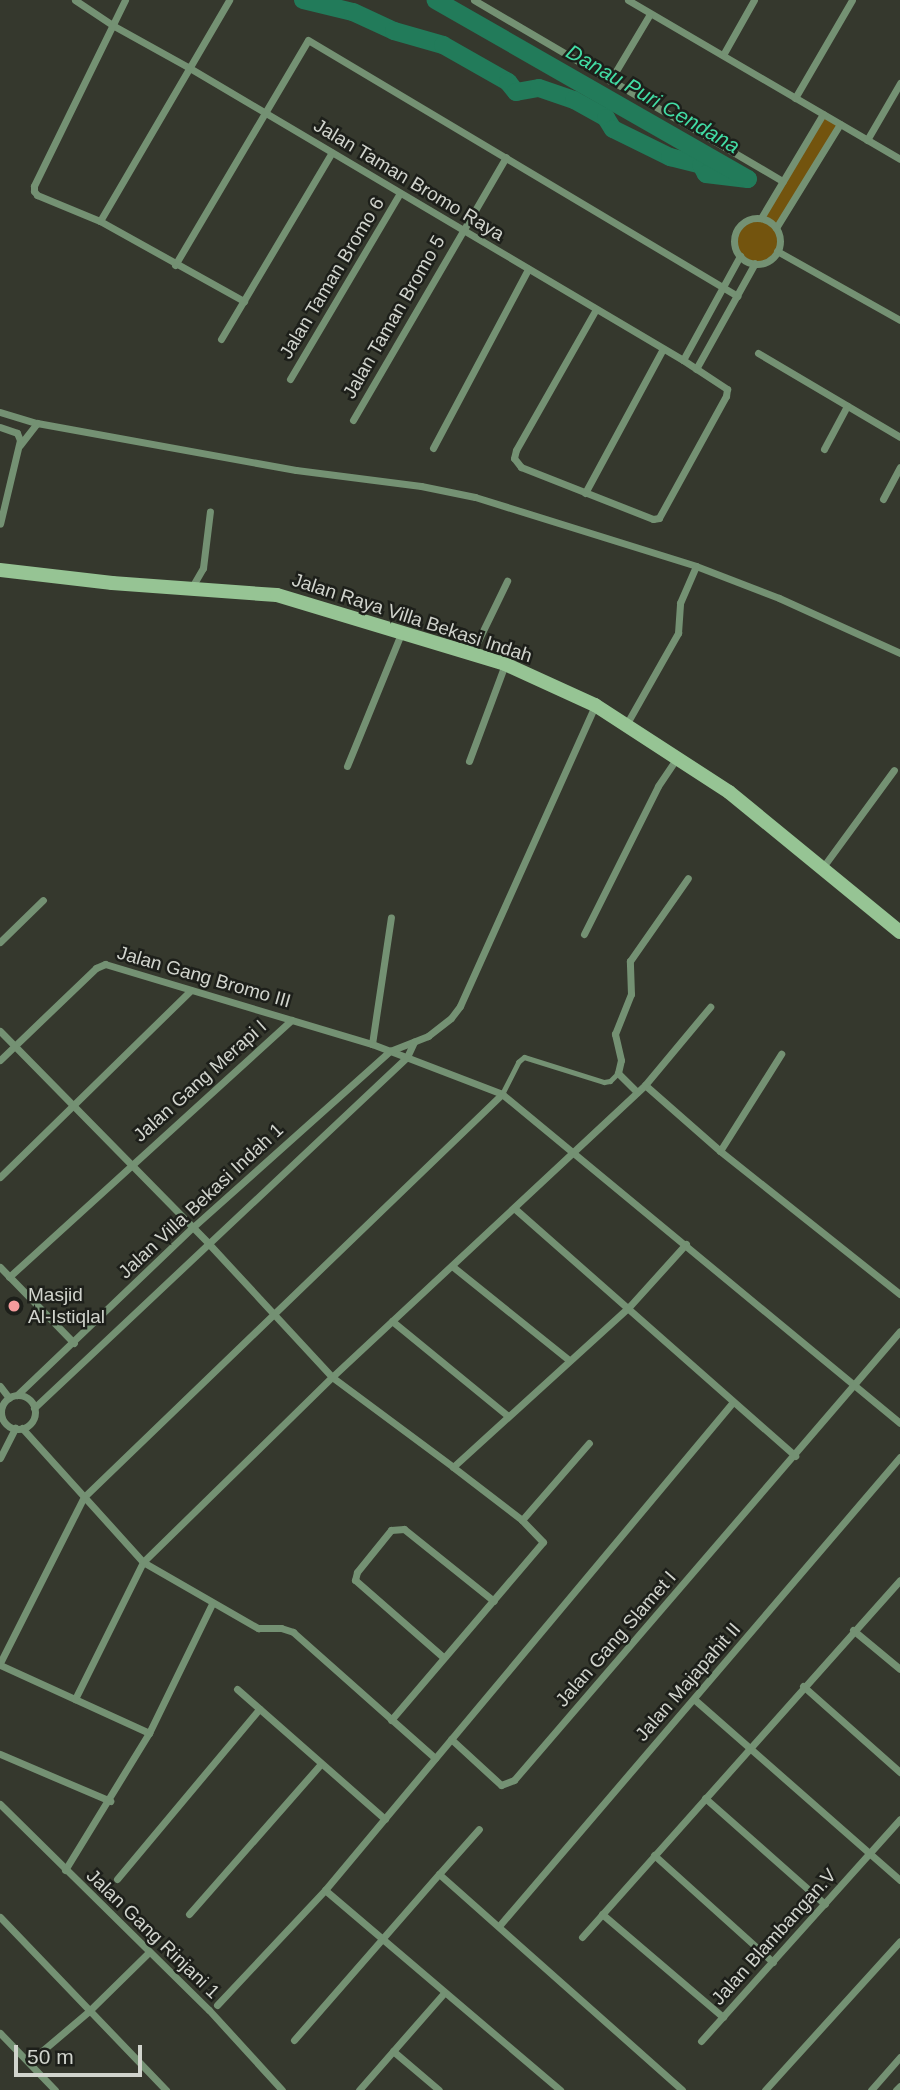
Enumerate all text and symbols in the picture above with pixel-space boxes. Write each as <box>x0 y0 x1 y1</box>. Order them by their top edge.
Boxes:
water label: Danau Puri Cendana <box>562 39 744 159</box>
street label: Jalan Taman Bromo Raya <box>309 114 509 246</box>
street label: Jalan Taman Bromo 6 <box>275 193 389 363</box>
street label: Jalan Taman Bromo 5 <box>338 231 450 403</box>
street label: Jalan Raya Villa Bekasi Indah <box>289 568 535 668</box>
street label: Jalan Gang Bromo III <box>115 941 293 1013</box>
street label: Jalan Gang Merapi I <box>129 1015 271 1147</box>
street label: Jalan Villa Bekasi Indah 1 <box>114 1119 288 1283</box>
place label: Masjid Al-Istiqlal <box>28 1284 105 1328</box>
marker: Masjid Al-Istiqlal <box>6 1298 22 1314</box>
street label: Jalan Gang Slamet I <box>551 1567 681 1711</box>
street label: Jalan Majapahit II <box>631 1618 745 1746</box>
street label: Jalan Blambangan.V <box>707 1864 841 2010</box>
street label: Jalan Gang Rinjani 1 <box>82 1865 224 2003</box>
scale bar <box>18 2030 145 2074</box>
text: 50 m <box>27 2045 74 2068</box>

